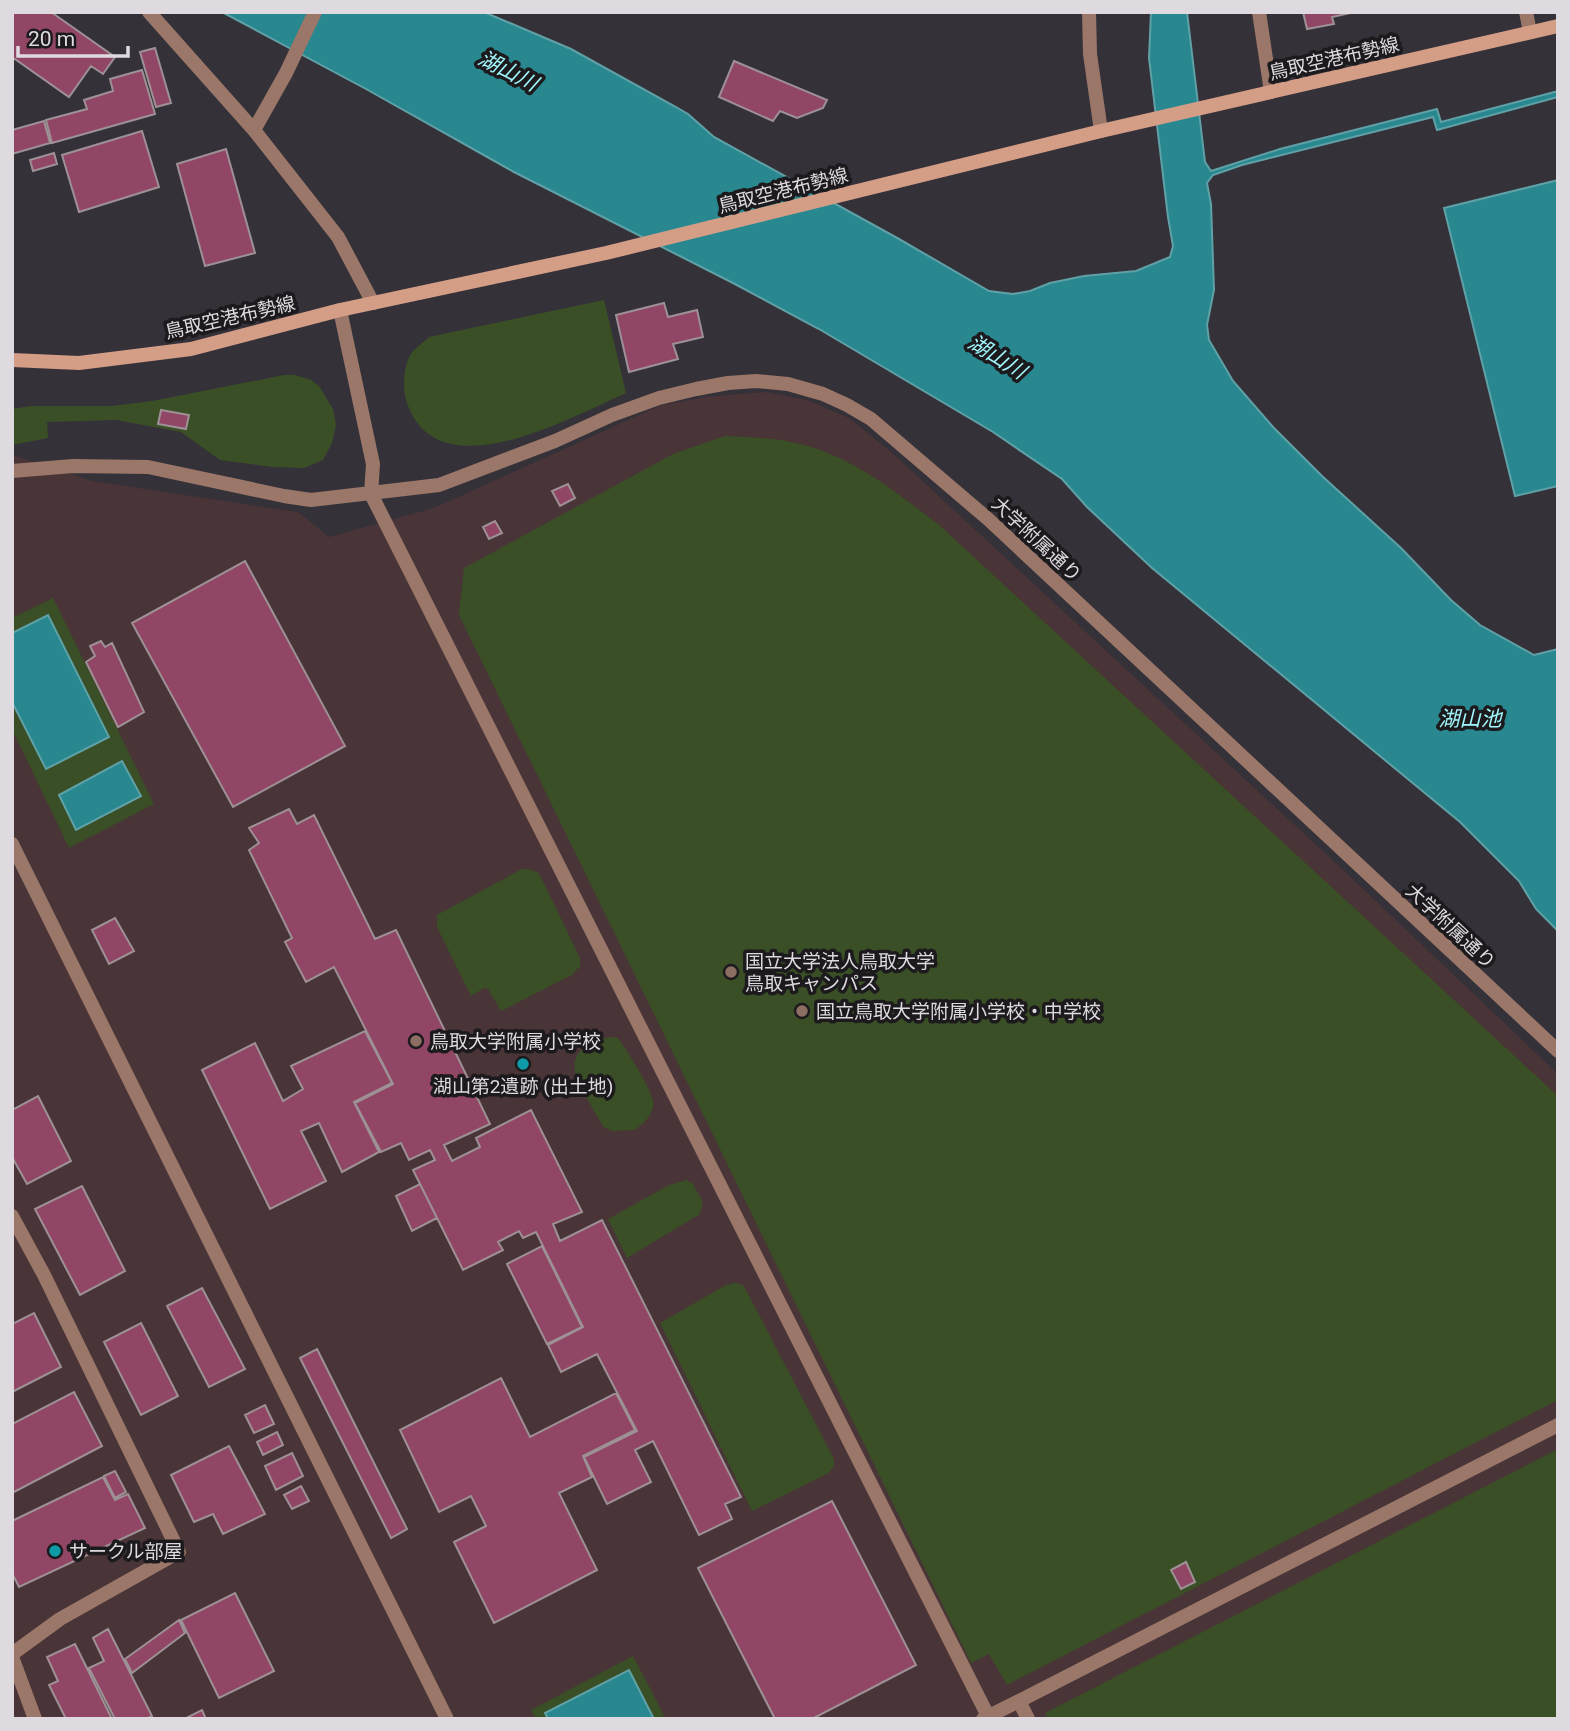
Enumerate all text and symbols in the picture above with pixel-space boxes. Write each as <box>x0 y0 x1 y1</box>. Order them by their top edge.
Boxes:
scale bar <box>18 14 128 58</box>
text: 20 m <box>28 27 75 51</box>
street label: 鳥取空港布勢線 <box>1267 32 1402 85</box>
water label: 湖山川 <box>474 46 543 97</box>
street label: 鳥取空港布勢線 <box>716 163 850 218</box>
street label: 鳥取空港布勢線 <box>163 291 298 344</box>
water label: 湖山川 <box>964 330 1032 385</box>
street label: 大学附属通り <box>987 492 1086 587</box>
water label: 湖山池 <box>1439 707 1503 731</box>
street label: 大学附属通り <box>1401 879 1500 974</box>
place label: 国立大学法人鳥取大学 鳥取キャンパス <box>745 950 935 995</box>
marker: 国立大学法人鳥取大学 鳥取キャンパス <box>723 964 739 980</box>
place label: 国立鳥取大学附属小学校・中学校 <box>816 1000 1101 1023</box>
marker: 国立鳥取大学附属小学校・中学校 <box>794 1003 810 1019</box>
place label: 鳥取大学附属小学校 <box>430 1030 601 1053</box>
marker: 鳥取大学附属小学校 <box>408 1033 424 1049</box>
marker: 湖山第2遺跡 (出土地) <box>515 1056 531 1072</box>
place label: 湖山第2遺跡 (出土地) <box>433 1075 613 1098</box>
place label: サークル部屋 <box>69 1540 182 1563</box>
marker: サークル部屋 <box>47 1543 63 1559</box>

